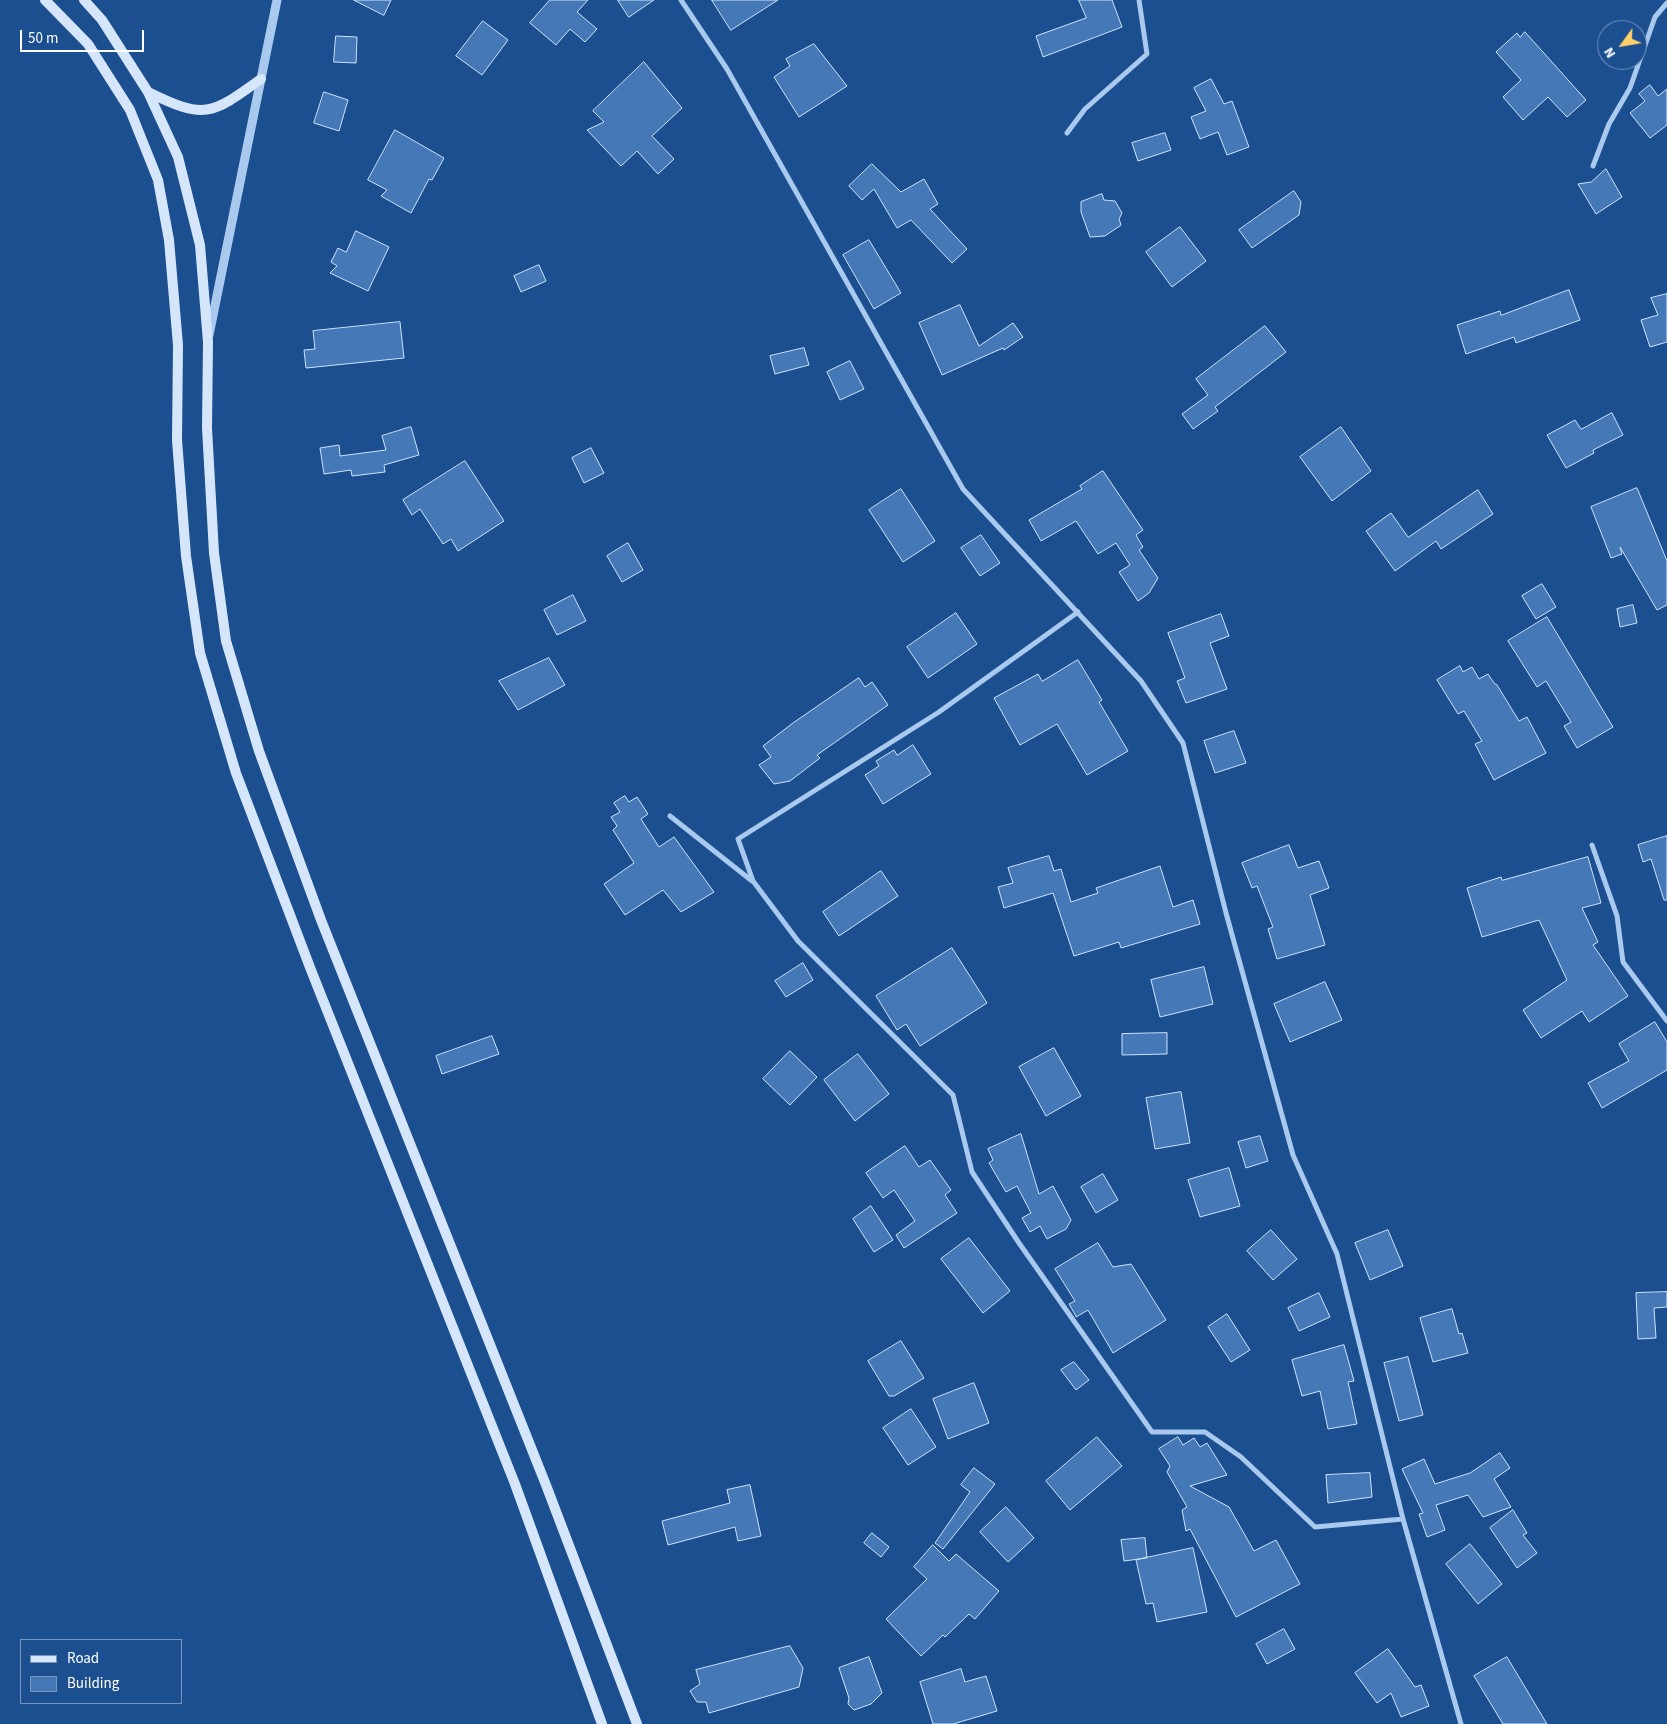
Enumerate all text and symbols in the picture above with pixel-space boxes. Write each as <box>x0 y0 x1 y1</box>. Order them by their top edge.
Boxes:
scale bar <box>22 20 146 52</box>
north arrow <box>1597 20 1647 70</box>
text: 50 m <box>28 28 58 49</box>
text: N <box>1599 43 1621 62</box>
legend <box>20 1639 182 1704</box>
text: Road <box>67 1648 99 1669</box>
text: Building <box>67 1673 119 1694</box>

